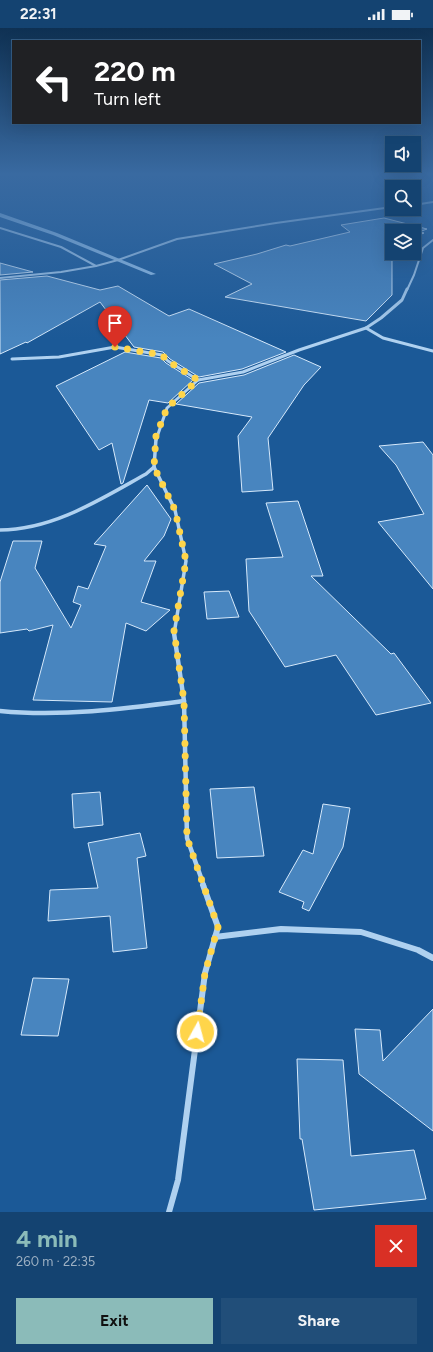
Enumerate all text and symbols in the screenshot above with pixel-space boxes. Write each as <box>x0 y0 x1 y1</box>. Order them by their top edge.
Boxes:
text: 22:31 <box>20 5 57 23</box>
text: 220 m <box>94 54 176 88</box>
icon: left <box>28 56 80 108</box>
text: Turn left <box>94 88 161 110</box>
map controls <box>385 136 421 260</box>
button: sound <box>385 136 421 172</box>
button: search <box>385 180 421 216</box>
button: layers <box>385 224 421 260</box>
pin <box>98 306 132 347</box>
icon: arrive <box>104 312 126 334</box>
position arrow <box>176 1011 218 1053</box>
text: 4 min <box>16 1224 78 1253</box>
button: close <box>375 1225 417 1267</box>
text: 260 m · 22:35 <box>16 1254 95 1269</box>
button: Exit <box>16 1298 213 1344</box>
button: Share <box>221 1298 417 1344</box>

